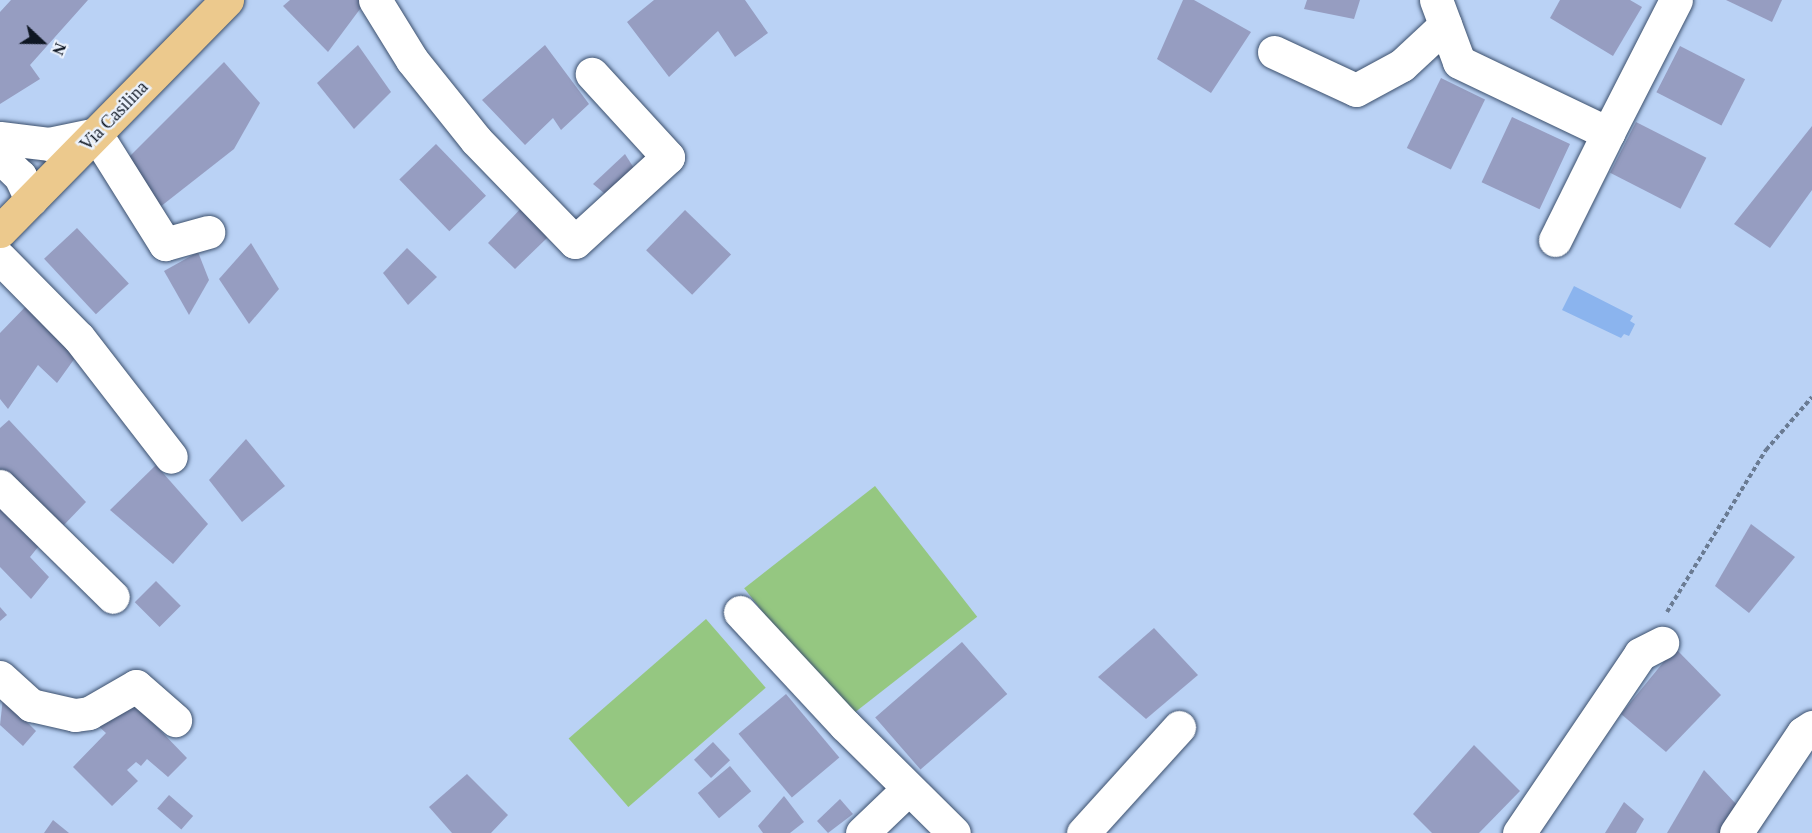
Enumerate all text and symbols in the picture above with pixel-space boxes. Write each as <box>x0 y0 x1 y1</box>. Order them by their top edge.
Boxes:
north arrow <box>12 12 72 72</box>
text: N <box>49 40 69 57</box>
street label: Via Casilina <box>76 77 152 155</box>

